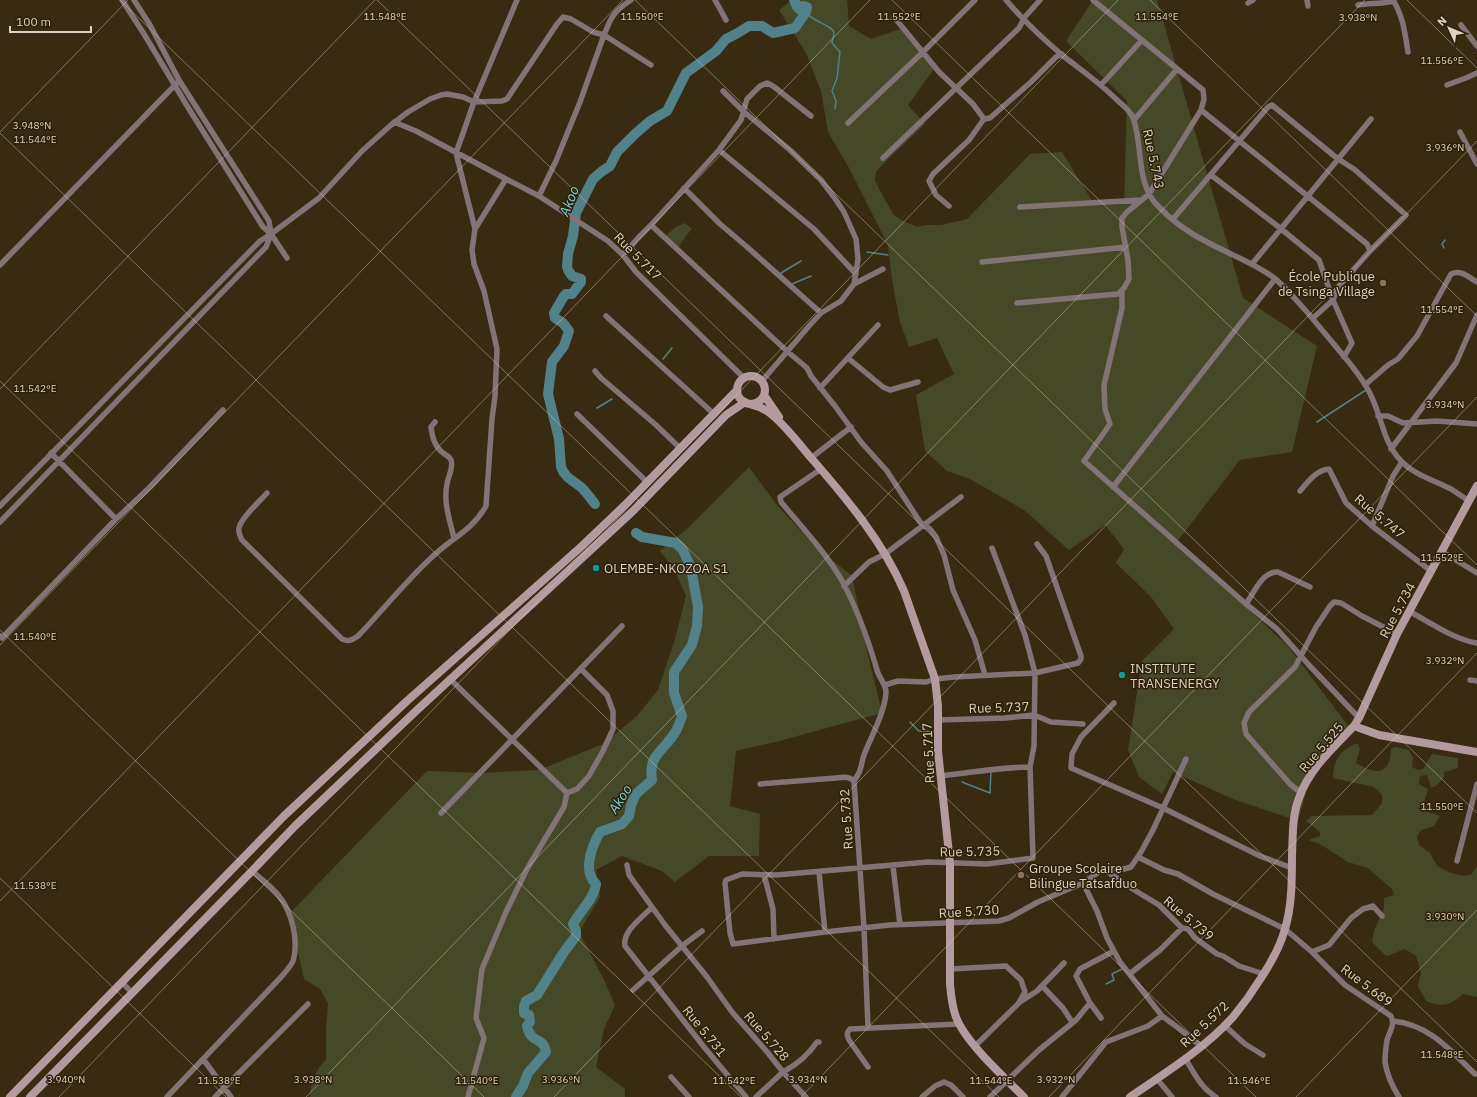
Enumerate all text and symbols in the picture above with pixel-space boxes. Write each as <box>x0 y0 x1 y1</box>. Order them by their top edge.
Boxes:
scale bar <box>10 8 91 34</box>
north arrow <box>1429 8 1469 48</box>
text: 11.548°E <box>363 10 407 23</box>
text: 11.550°E <box>620 10 664 23</box>
text: 11.552°E <box>877 10 921 23</box>
text: 11.554°E <box>1135 10 1179 23</box>
text: 3.938°N <box>1339 11 1377 24</box>
text: N <box>1434 13 1450 29</box>
text: 100 m <box>16 14 51 29</box>
text: 11.556°E <box>1420 54 1464 67</box>
text: 3.948°N <box>13 119 51 132</box>
street label: Rue 5.743 <box>1139 128 1168 191</box>
text: 11.544°E <box>13 133 57 146</box>
text: 3.936°N <box>1426 141 1464 154</box>
water label: Akoo <box>555 183 583 220</box>
street label: Rue 5.717 <box>610 229 665 284</box>
place label: École Publique de Tsinga Village <box>1278 268 1375 300</box>
marker: École Publique de Tsinga Village <box>1378 278 1388 288</box>
text: 11.554°E <box>1420 303 1464 316</box>
text: 11.542°E <box>13 382 57 395</box>
text: 3.934°N <box>1426 398 1464 411</box>
street label: Rue 5.747 <box>1351 490 1408 542</box>
text: 11.552°E <box>1420 551 1464 564</box>
place label: OLEMBE-NKOZOA S1 <box>604 560 729 577</box>
marker: OLEMBE-NKOZOA S1 <box>591 563 601 573</box>
street label: Rue 5.734 <box>1376 579 1419 641</box>
text: 11.540°E <box>13 630 57 643</box>
text: 3.932°N <box>1426 654 1464 667</box>
place label: INSTITUTE TRANSENERGY <box>1130 660 1220 692</box>
marker: INSTITUTE TRANSENERGY <box>1117 670 1127 680</box>
street label: Rue 5.737 <box>968 698 1030 717</box>
street label: Rue 5.525 <box>1295 719 1347 776</box>
street label: Rue 5.717 <box>918 722 939 784</box>
water label: Akoo <box>604 781 636 818</box>
street label: Rue 5.732 <box>836 788 857 850</box>
text: 11.550°E <box>1420 800 1464 813</box>
street label: Rue 5.735 <box>940 842 1000 861</box>
place label: Groupe Scolaire Bilingue Tatsafduo <box>1029 860 1137 892</box>
marker: Groupe Scolaire Bilingue Tatsafduo <box>1016 870 1026 880</box>
text: 11.538°E <box>13 879 57 892</box>
street label: Rue 5.739 <box>1160 892 1217 944</box>
street label: Rue 5.730 <box>938 901 1000 922</box>
text: 3.930°N <box>1426 910 1464 923</box>
street label: Rue 5.689 <box>1337 960 1396 1010</box>
street label: Rue 5.572 <box>1176 997 1232 1051</box>
street label: Rue 5.731 <box>679 1002 730 1060</box>
street label: Rue 5.728 <box>740 1008 793 1065</box>
text: 11.548°E <box>1420 1048 1464 1061</box>
text: 3.940°N <box>47 1073 85 1086</box>
text: 3.938°N <box>294 1073 332 1086</box>
text: 3.936°N <box>542 1073 580 1086</box>
text: 3.934°N <box>789 1073 827 1086</box>
text: 3.932°N <box>1037 1073 1075 1086</box>
text: 11.538°E <box>197 1074 241 1087</box>
text: 11.540°E <box>455 1074 499 1087</box>
text: 11.542°E <box>712 1074 756 1087</box>
text: 11.544°E <box>969 1074 1013 1087</box>
text: 11.546°E <box>1227 1074 1271 1087</box>

